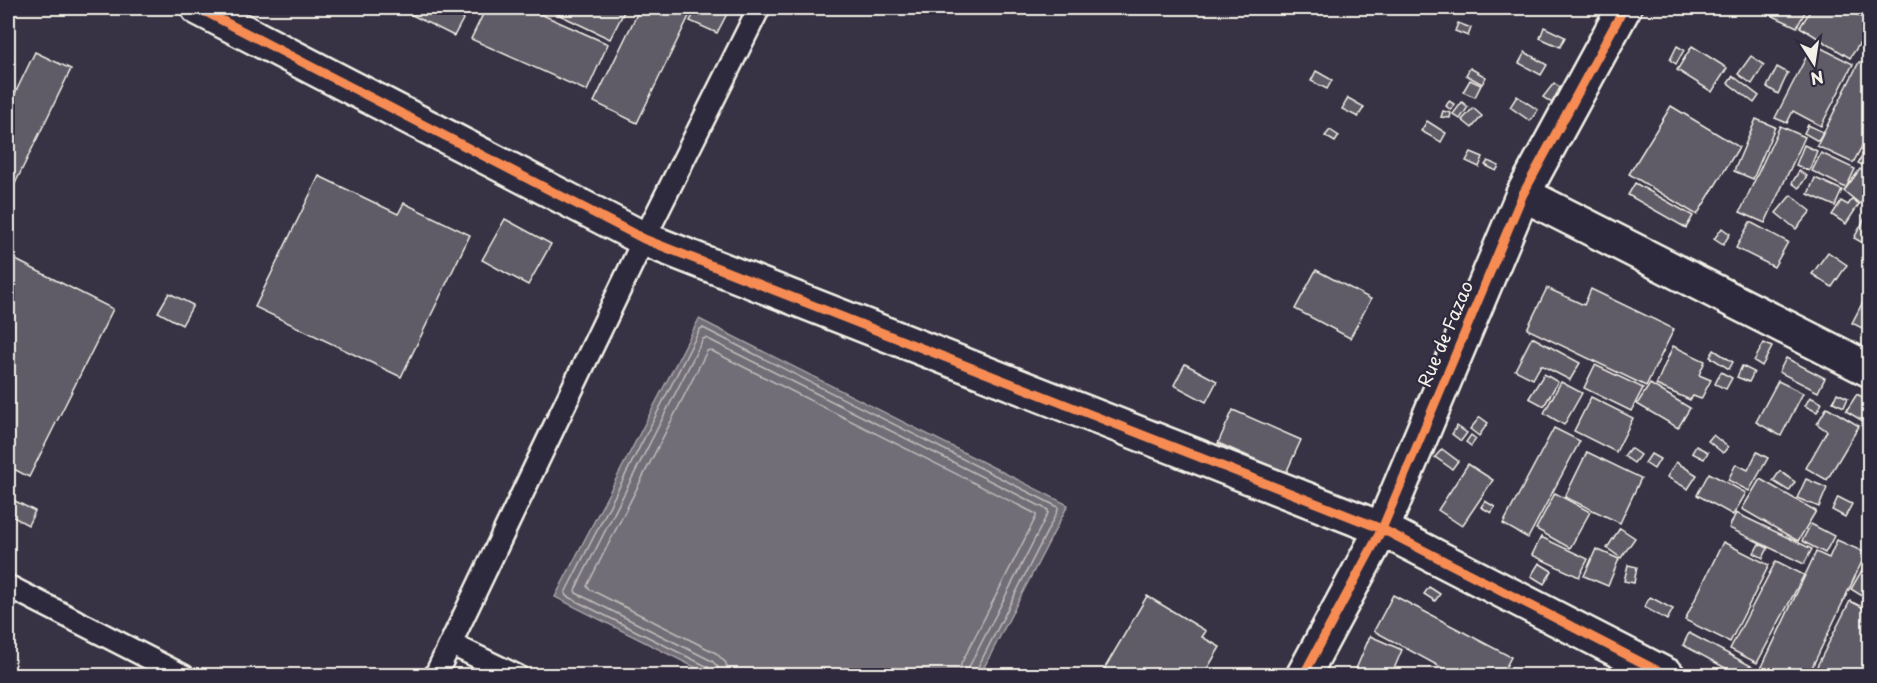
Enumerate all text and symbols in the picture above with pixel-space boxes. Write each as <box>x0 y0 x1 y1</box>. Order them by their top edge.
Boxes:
north arrow <box>1784 33 1844 93</box>
text: N <box>1809 66 1826 92</box>
street label: Rue de Fazao <box>1410 276 1479 391</box>

